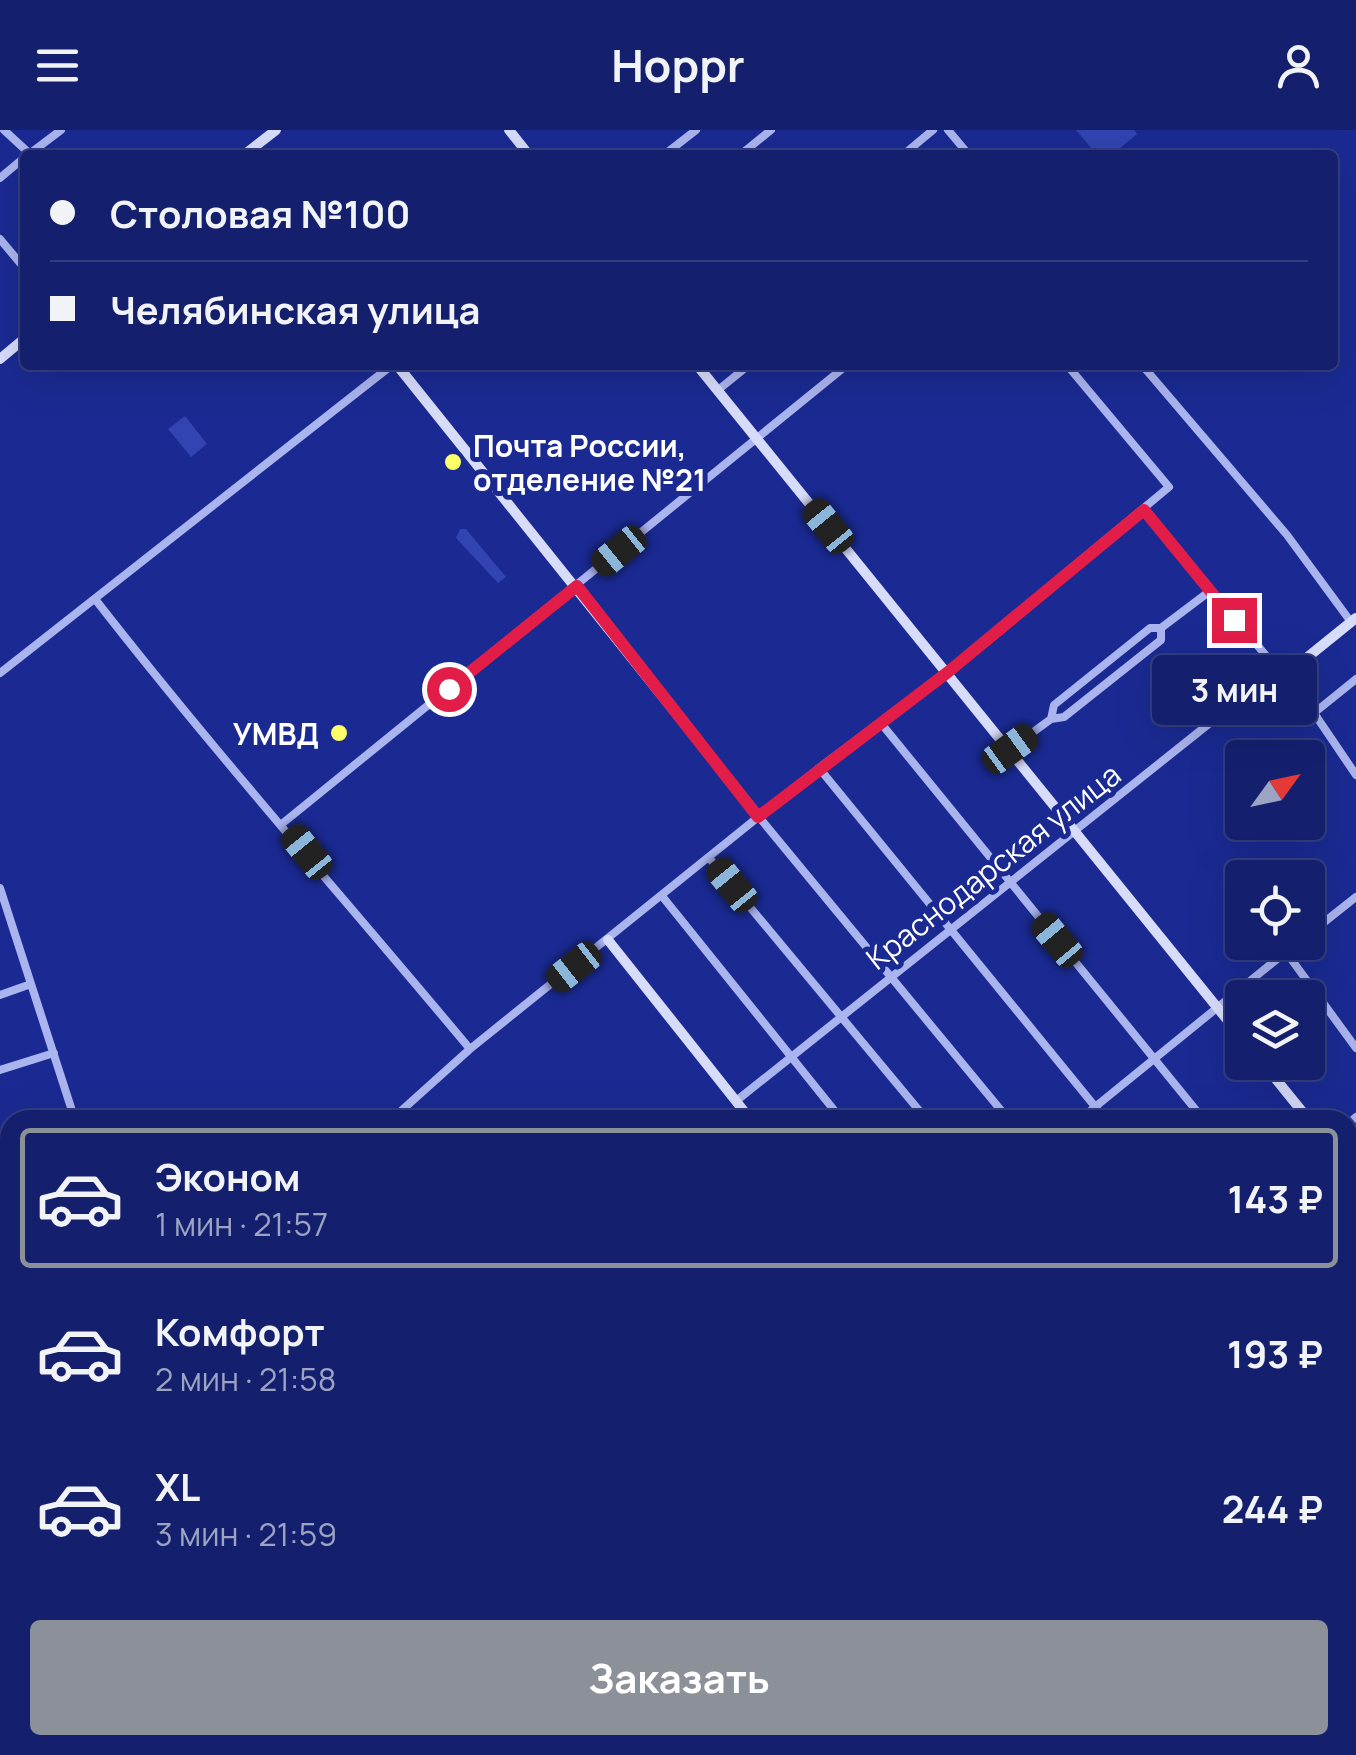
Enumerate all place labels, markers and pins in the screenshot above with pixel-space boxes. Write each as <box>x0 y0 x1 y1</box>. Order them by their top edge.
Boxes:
place label: Почта России, отделение №21 <box>473 425 706 500</box>
marker: Почта России, отделение №21 <box>442 451 464 473</box>
place label: УМВД <box>233 713 319 754</box>
marker: УМВД <box>328 722 350 744</box>

